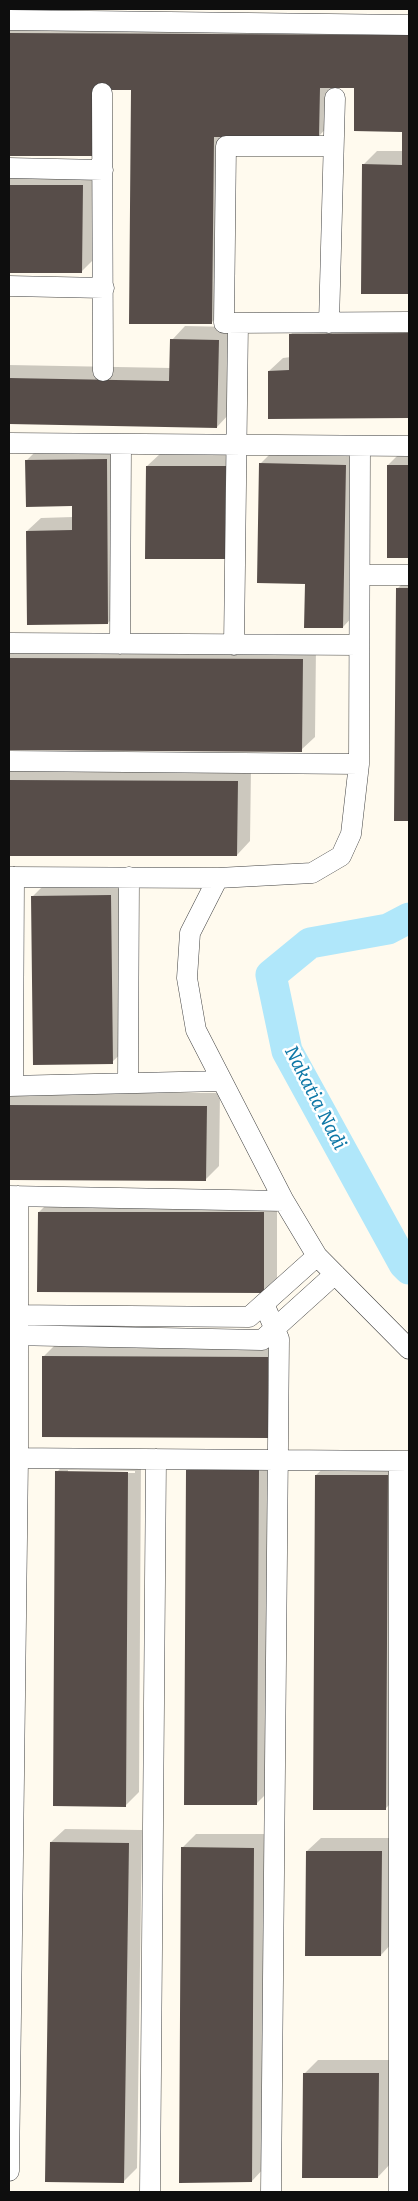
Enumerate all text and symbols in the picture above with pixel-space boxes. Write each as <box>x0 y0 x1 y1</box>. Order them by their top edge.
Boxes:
water label: Nakatia Nadi <box>279 1042 351 1154</box>

